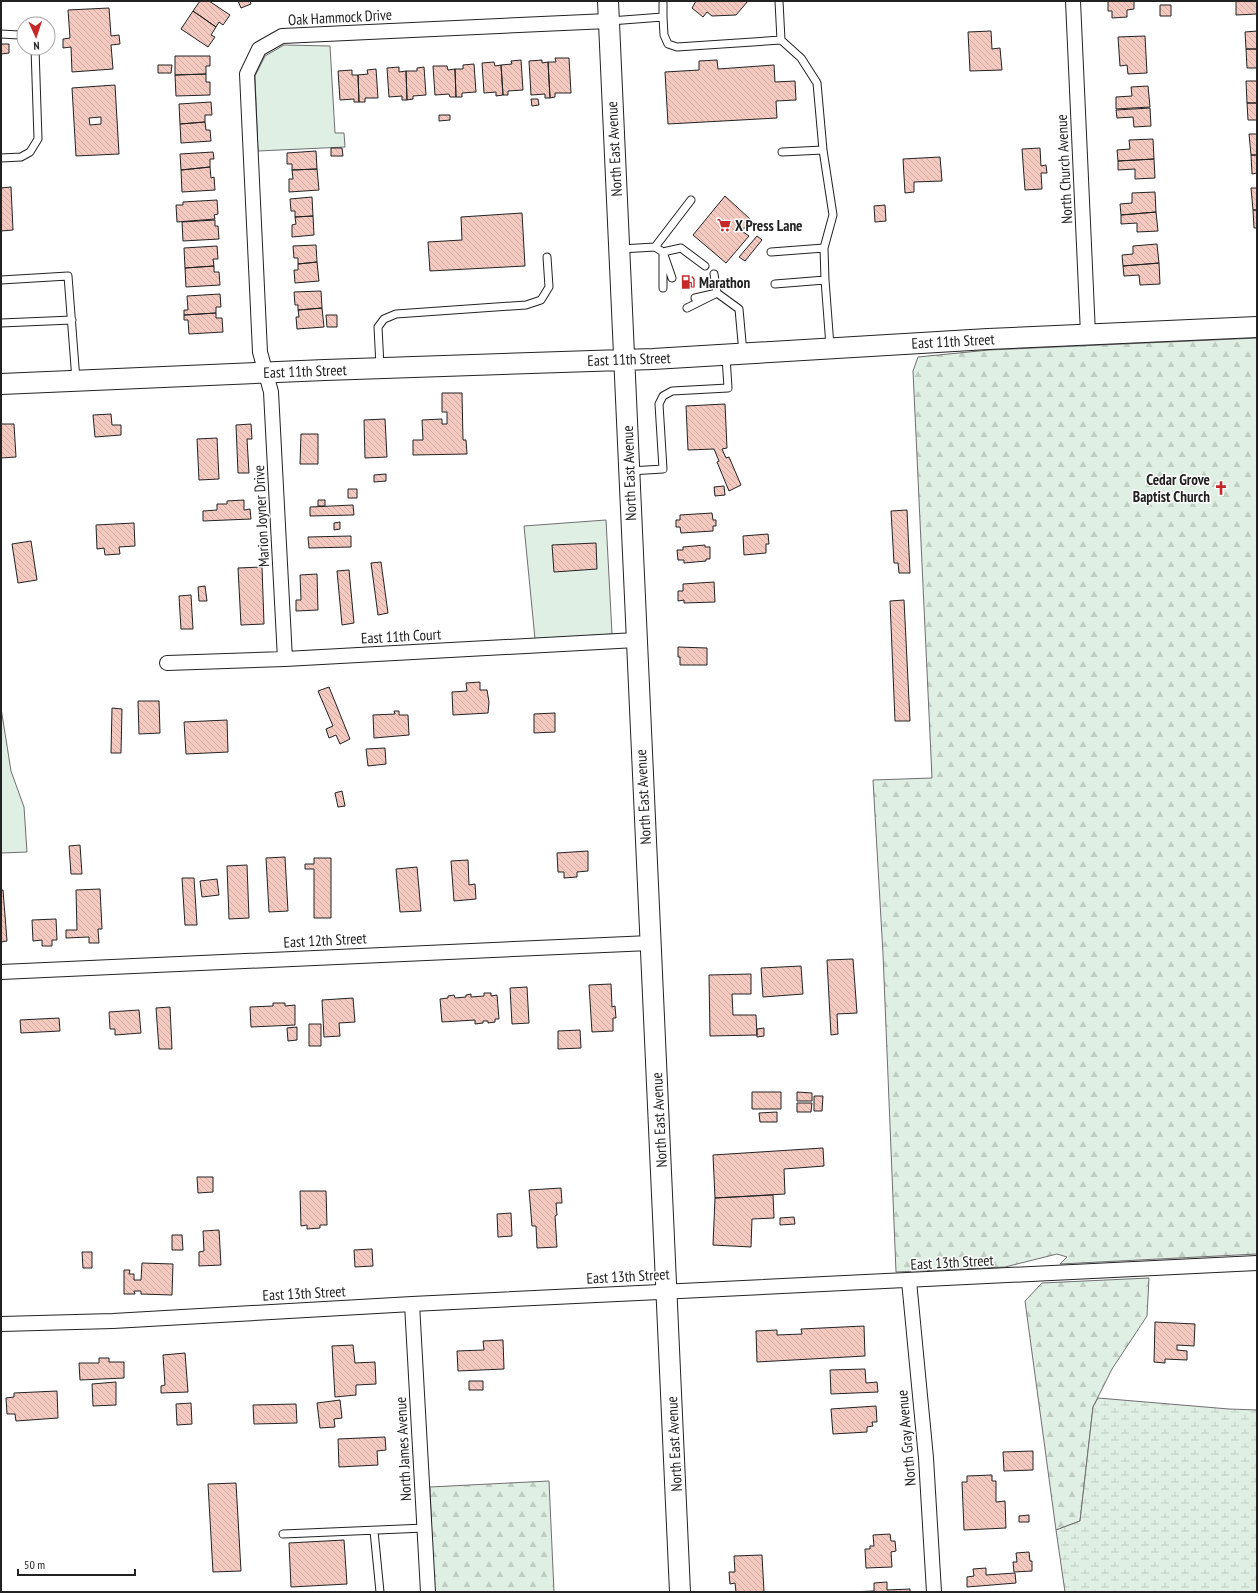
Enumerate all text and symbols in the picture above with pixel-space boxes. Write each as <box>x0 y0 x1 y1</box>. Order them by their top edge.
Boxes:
street label: Oak Hammock Drive <box>287 5 393 29</box>
north arrow <box>16 16 56 56</box>
text: N <box>33 39 40 53</box>
street label: North East Avenue <box>602 101 626 197</box>
street label: North Church Avenue <box>1052 114 1076 224</box>
place label: X Press Lane <box>735 216 803 235</box>
supermarket icon: X Press Lane <box>716 217 732 233</box>
place label: Marathon <box>699 273 751 292</box>
fuel station icon: Marathon <box>680 274 696 290</box>
street label: East 11th Street <box>911 329 995 353</box>
street label: East 11th Street <box>587 348 671 370</box>
street label: East 11th Street <box>263 360 347 382</box>
street label: North East Avenue <box>618 425 640 521</box>
street label: Marion Joyner Drive <box>249 465 273 567</box>
place label: Cedar Grove Baptist Church <box>1133 470 1210 506</box>
church icon: Cedar Grove Baptist Church <box>1213 480 1229 496</box>
street label: East 11th Court <box>360 624 442 648</box>
street label: North East Avenue <box>631 749 655 845</box>
street label: East 12th Street <box>283 928 367 952</box>
street label: North East Avenue <box>647 1072 671 1168</box>
street label: East 13th Street <box>910 1250 994 1274</box>
street label: East 13th Street <box>586 1264 670 1288</box>
street label: East 13th Street <box>262 1281 346 1305</box>
street label: North Gray Avenue <box>892 1389 920 1487</box>
street label: North James Avenue <box>391 1396 415 1502</box>
street label: North East Avenue <box>662 1396 686 1492</box>
scale bar <box>18 1551 135 1577</box>
text: 50 m <box>24 1557 45 1572</box>

